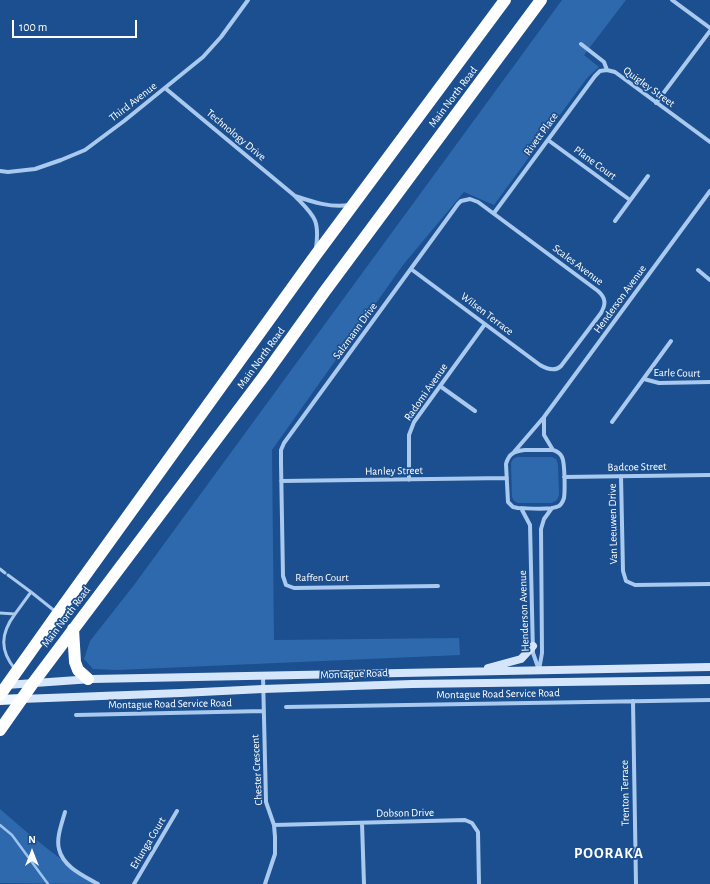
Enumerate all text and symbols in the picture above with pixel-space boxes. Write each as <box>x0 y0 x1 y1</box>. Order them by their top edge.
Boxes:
scale bar <box>14 12 139 38</box>
text: 100 m <box>19 21 47 33</box>
street label: Main North Road <box>426 64 480 130</box>
street label: Quigley Street <box>621 64 677 110</box>
street label: Third Avenue <box>107 79 159 125</box>
street label: Technology Drive <box>204 106 268 164</box>
street label: Rivett Place <box>521 110 561 158</box>
street label: Plane Court <box>571 143 619 183</box>
street label: Scales Avenue <box>550 242 606 288</box>
street label: Henderson Avenue <box>591 262 649 336</box>
street label: Wilsen Terrace <box>458 290 516 338</box>
street label: Salzmann Drive <box>330 300 380 362</box>
street label: Main North Road <box>234 325 288 391</box>
street label: Radomi Avenue <box>401 361 451 423</box>
street label: Earle Court <box>654 366 700 380</box>
street label: Badcoe Street <box>607 460 667 474</box>
street label: Hanley Street <box>365 464 423 478</box>
street label: Van Leeuwen Drive <box>606 483 620 565</box>
street label: Henderson Avenue <box>516 570 532 652</box>
street label: Raffen Court <box>295 571 349 585</box>
street label: Main North Road <box>39 584 93 650</box>
street label: Montague Road <box>320 666 388 682</box>
street label: Montague Road Service Road <box>436 686 560 702</box>
street label: Montague Road Service Road <box>108 696 232 712</box>
street label: Chester Crescent <box>249 734 265 806</box>
street label: Trenton Terrace <box>618 760 632 826</box>
street label: Dobson Drive <box>376 806 434 820</box>
street label: Erlunga Court <box>127 815 169 871</box>
north arrow <box>12 832 52 872</box>
text: N <box>28 834 36 845</box>
district label: POORAKA <box>574 844 644 862</box>

